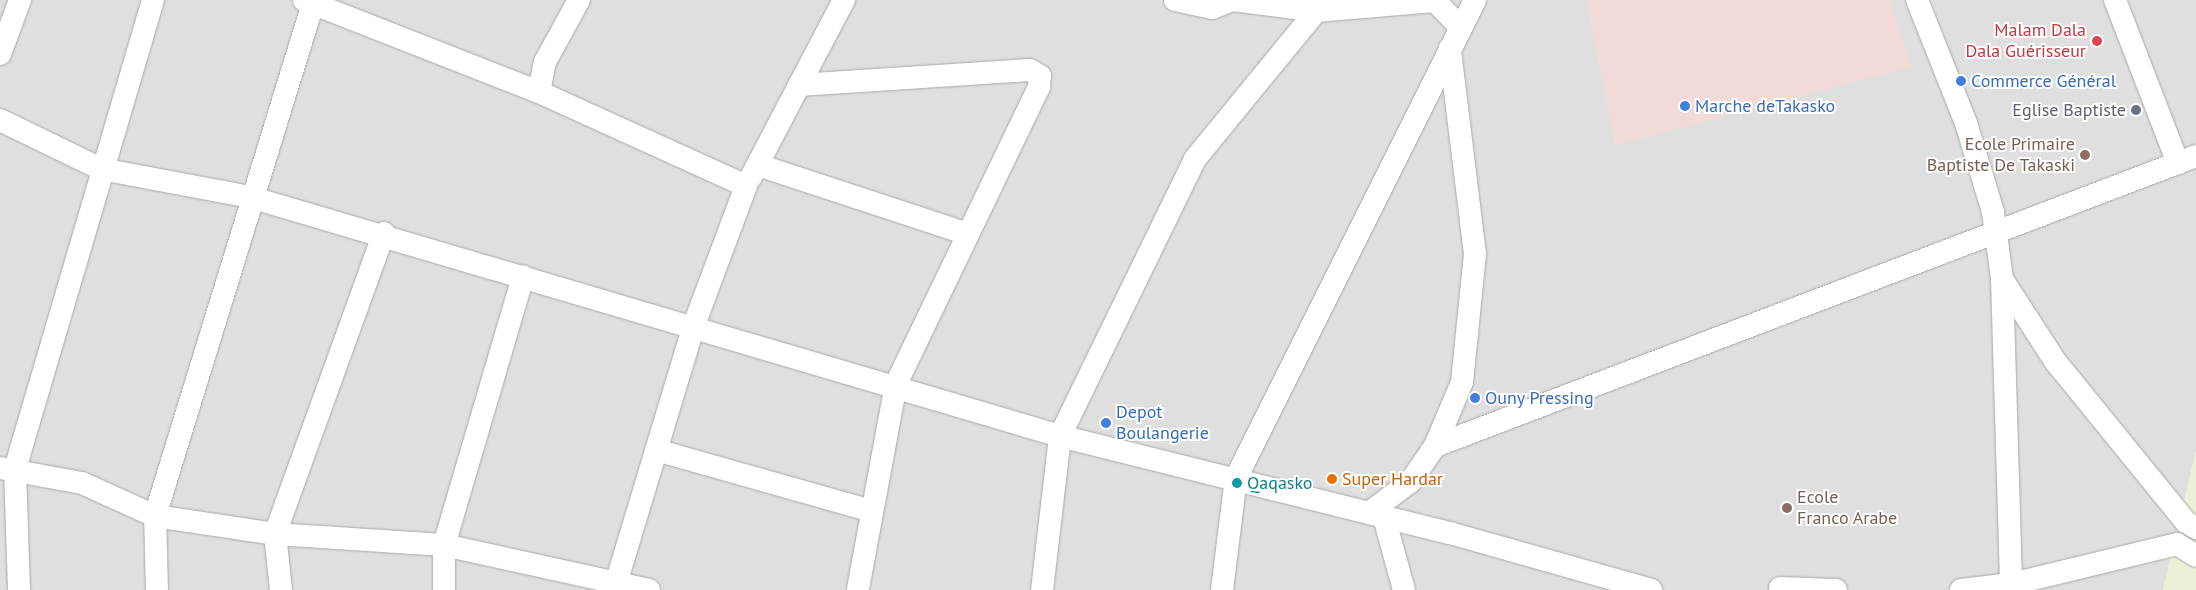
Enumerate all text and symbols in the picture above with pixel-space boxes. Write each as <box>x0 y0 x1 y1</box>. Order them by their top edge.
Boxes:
place label: Malam Dala Dala Guérisseur <box>1965 20 2086 62</box>
marker: Malam Dala Dala Guérisseur <box>2090 34 2104 48</box>
place label: Commerce Général <box>1971 70 2116 92</box>
marker: Commerce Général <box>1955 75 1967 87</box>
place label: Marche deTakasko <box>1695 95 1835 117</box>
place label: Eglise Baptiste <box>2012 99 2126 121</box>
marker: Marche deTakasko <box>1679 100 1691 112</box>
marker: Eglise Baptiste <box>2130 104 2142 116</box>
place label: Ecole Primaire Baptiste De Takaski <box>1926 134 2075 176</box>
marker: Ecole Primaire Baptiste De Takaski <box>2079 149 2091 161</box>
place label: Ouny Pressing <box>1485 387 1594 409</box>
marker: Ouny Pressing <box>1469 392 1481 404</box>
place label: Depot Boulangerie <box>1116 402 1209 444</box>
marker: Depot Boulangerie <box>1100 417 1112 429</box>
place label: Super Hardar <box>1342 468 1443 490</box>
place label: Qaqasko <box>1247 472 1312 494</box>
marker: Super Hardar <box>1326 473 1338 485</box>
marker: Qaqasko <box>1231 477 1243 489</box>
place label: Ecole Franco Arabe <box>1797 487 1898 530</box>
marker: Ecole Franco Arabe <box>1781 502 1793 514</box>

